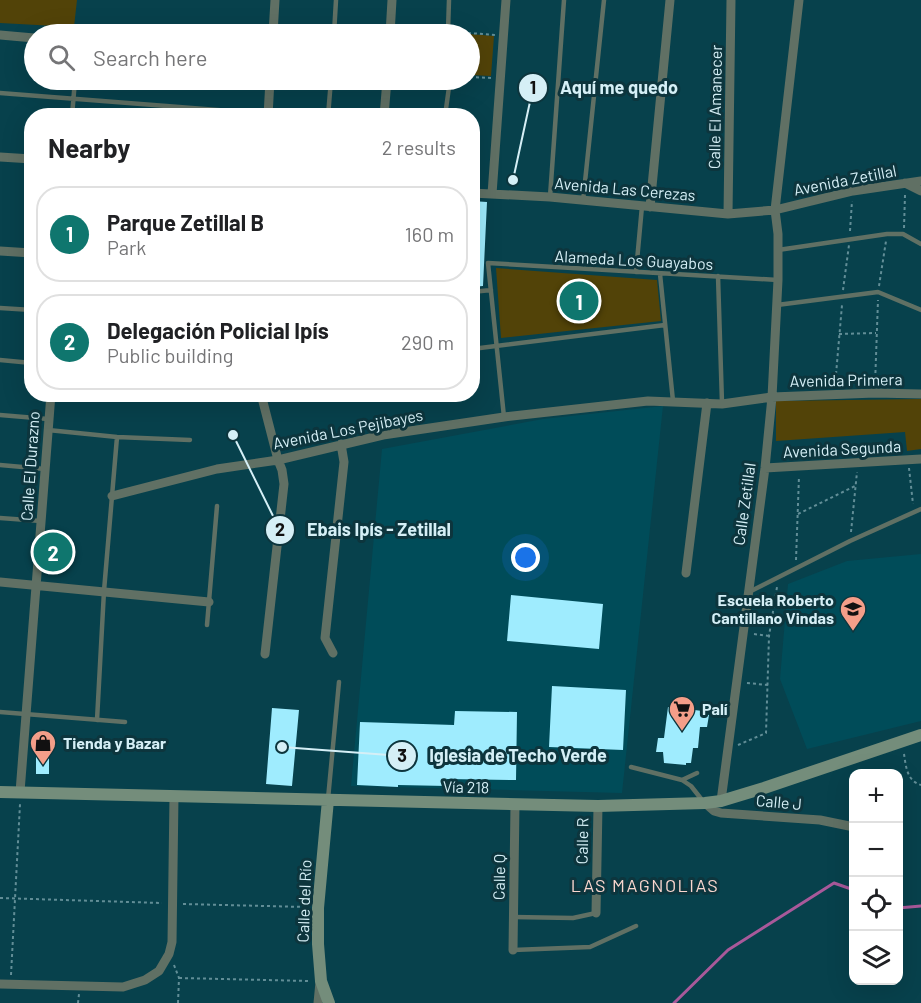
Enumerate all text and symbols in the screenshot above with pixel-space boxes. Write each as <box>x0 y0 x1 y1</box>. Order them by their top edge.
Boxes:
search box <box>24 24 480 90</box>
icon: search <box>45 41 78 74</box>
text: Search here <box>93 44 207 70</box>
street label: Calle El Amanecer <box>704 45 725 169</box>
callout: Aquí me quedo <box>518 70 690 106</box>
text: 1 <box>530 76 536 98</box>
text: Aquí me quedo <box>560 76 678 98</box>
text: Nearby <box>48 132 130 163</box>
text: 2 results <box>382 135 456 159</box>
street label: Avenida Zetillal <box>792 160 898 199</box>
street label: Avenida Las Cerezas <box>554 173 696 204</box>
text: Parque Zetillal B <box>107 209 264 235</box>
text: 1 <box>66 222 73 246</box>
text: 160 m <box>405 222 454 246</box>
text: Park <box>107 235 146 259</box>
street label: Alameda Los Guayabos <box>554 246 714 273</box>
pin: 1 <box>560 278 598 324</box>
text: Delegación Policial Ipís <box>107 317 329 343</box>
text: 2 <box>64 330 75 354</box>
text: 290 m <box>401 330 454 354</box>
text: Public building <box>107 343 233 367</box>
street label: Avenida Primera <box>789 369 903 390</box>
street label: Avenida Los Pejibayes <box>271 405 424 452</box>
street label: Calle El Durazno <box>16 410 43 521</box>
street label: Avenida Segunda <box>782 436 902 461</box>
street label: Calle Zetillal <box>728 461 759 546</box>
callout: Ebais Ipís - Zetillal <box>265 512 463 548</box>
text: 2 <box>275 518 285 540</box>
text: Ebais Ipís - Zetillal <box>307 518 451 540</box>
pin: 2 <box>34 530 72 574</box>
your location <box>511 543 540 572</box>
place label: Escuela Roberto Cantillano Vindas <box>712 590 834 627</box>
school or university icon: Escuela Roberto Cantillano Vindas <box>838 594 868 632</box>
supermarket icon: Palí <box>667 694 697 732</box>
place label: Palí <box>702 699 728 718</box>
shop icon: Tienda y Bazar <box>28 728 58 766</box>
place label: Tienda y Bazar <box>63 733 166 752</box>
callout: Iglesia de Techo Verde <box>387 738 619 774</box>
text: 3 <box>397 744 407 766</box>
text: Iglesia de Techo Verde <box>429 744 607 766</box>
map controls <box>849 769 903 985</box>
button: + <box>849 769 903 823</box>
street label: Vía 218 <box>443 777 489 796</box>
street label: Calle J <box>755 790 803 813</box>
street label: Calle R <box>572 817 591 864</box>
button: − <box>849 823 903 877</box>
street label: Calle Q <box>489 854 508 900</box>
street label: Calle del Río <box>293 859 314 943</box>
district label: LAS MAGNOLIAS <box>571 874 719 896</box>
button: locate <box>849 877 903 931</box>
button: layers <box>849 931 903 985</box>

